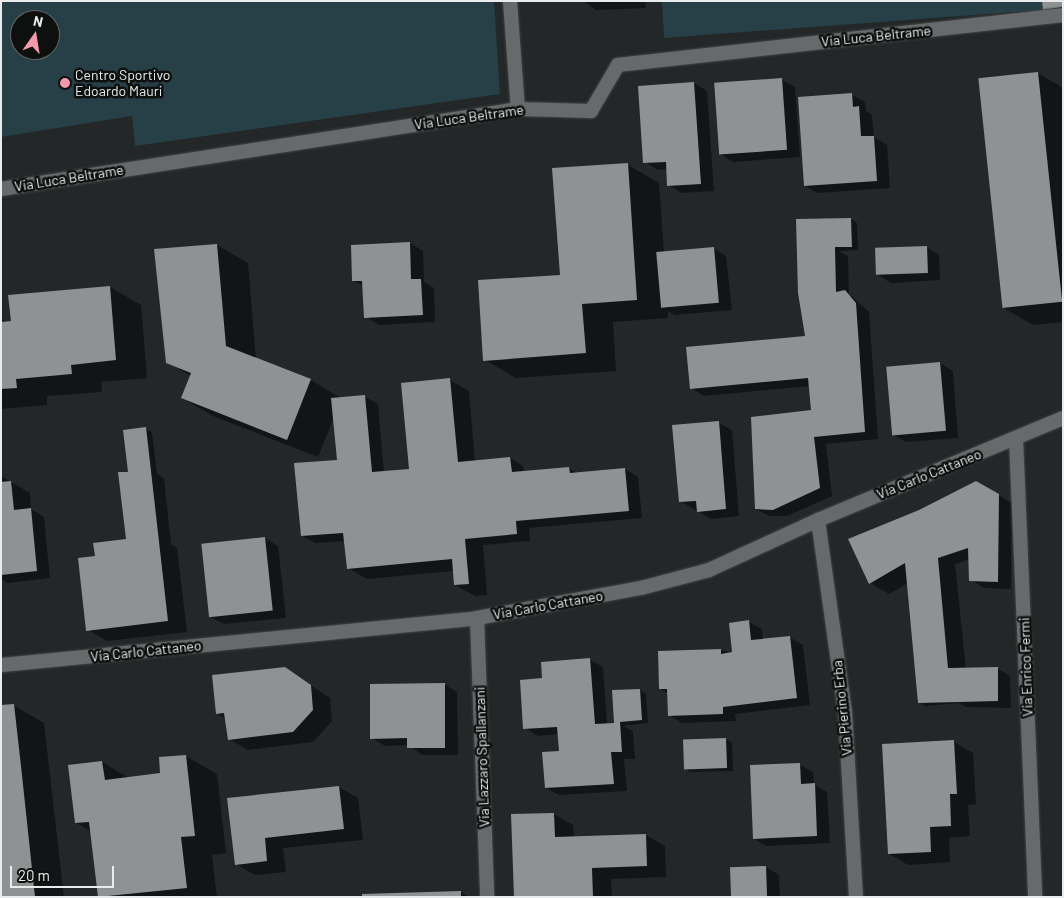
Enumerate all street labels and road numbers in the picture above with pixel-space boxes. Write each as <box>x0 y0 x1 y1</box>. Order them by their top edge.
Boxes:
street label: Via Luca Beltrame <box>820 22 932 50</box>
street label: Via Luca Beltrame <box>413 101 525 133</box>
street label: Via Luca Beltrame <box>13 161 125 195</box>
street label: Via Carlo Cattaneo <box>874 445 984 503</box>
street label: Via Carlo Cattaneo <box>492 587 604 623</box>
street label: Via Enrico Fermi <box>1016 617 1036 717</box>
street label: Via Carlo Cattaneo <box>90 637 202 665</box>
street label: Via Pierino Erba <box>829 659 855 757</box>
street label: Via Lazzaro Spallanzani <box>471 686 493 828</box>

